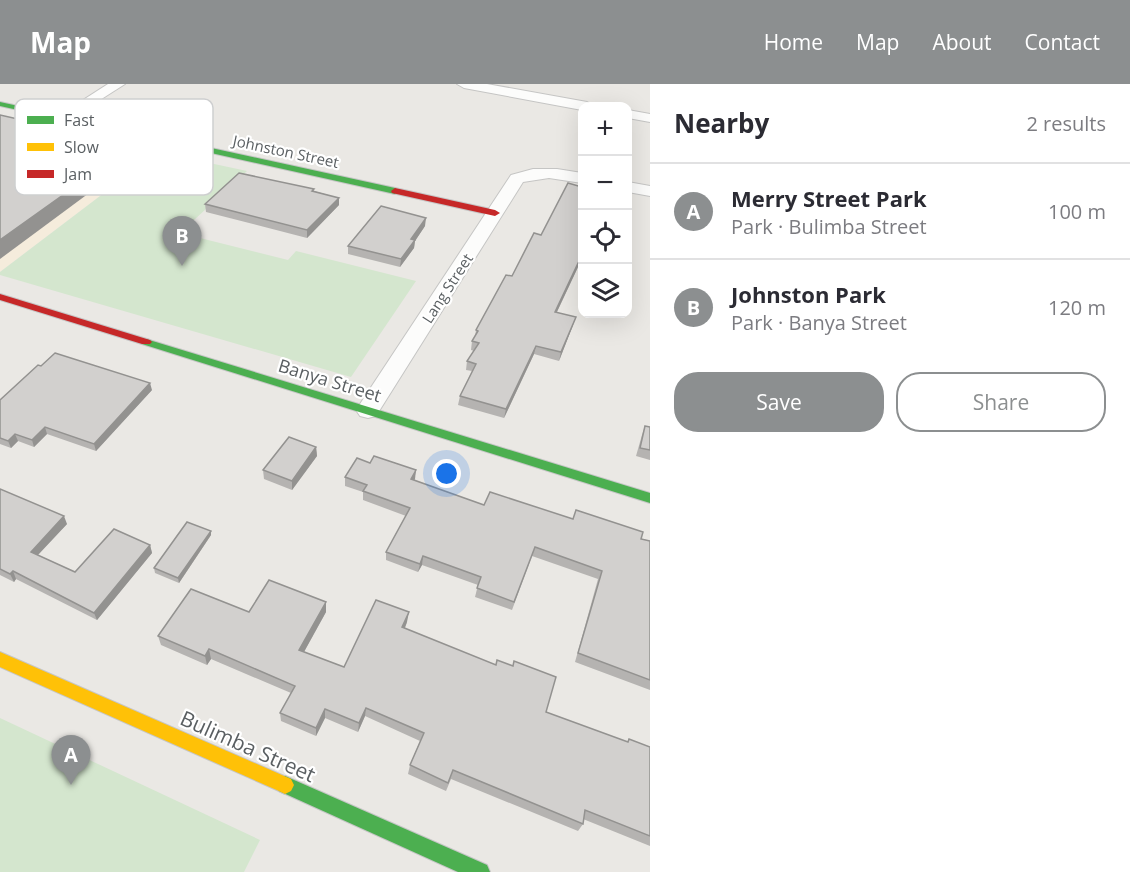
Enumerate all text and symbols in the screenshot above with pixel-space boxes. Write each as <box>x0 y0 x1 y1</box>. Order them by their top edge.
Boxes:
text: Map <box>30 23 91 61</box>
text: Home <box>764 28 823 56</box>
text: Map <box>856 28 899 56</box>
text: About <box>932 28 992 56</box>
text: Contact <box>1025 28 1100 56</box>
legend <box>15 99 213 195</box>
map controls <box>578 102 632 318</box>
button: + <box>578 102 632 156</box>
text: Nearby <box>674 105 769 141</box>
text: Fast <box>64 109 95 131</box>
text: 2 results <box>1026 110 1106 137</box>
street label: Johnston Street <box>229 130 341 172</box>
text: Slow <box>64 136 99 158</box>
button: − <box>578 156 632 210</box>
text: Jam <box>62 163 92 185</box>
text: Merry Street Park <box>731 183 927 213</box>
text: A <box>687 198 700 225</box>
text: 100 m <box>1048 198 1106 225</box>
button: locate <box>578 210 632 264</box>
text: Park · Bulimba Street <box>731 213 927 240</box>
pin: B <box>162 216 201 266</box>
street label: Lang Street <box>417 249 477 327</box>
button: layers <box>578 264 632 318</box>
text: Johnston Park <box>731 279 886 309</box>
text: B <box>687 294 700 321</box>
text: 120 m <box>1048 294 1106 321</box>
text: Park · Banya Street <box>731 309 907 336</box>
street label: Banya Street <box>276 353 384 407</box>
button: Save <box>674 372 884 432</box>
button: Share <box>896 372 1106 432</box>
your location <box>432 459 461 488</box>
street label: Bulimba Street <box>176 704 320 788</box>
pin: A <box>52 736 90 785</box>

